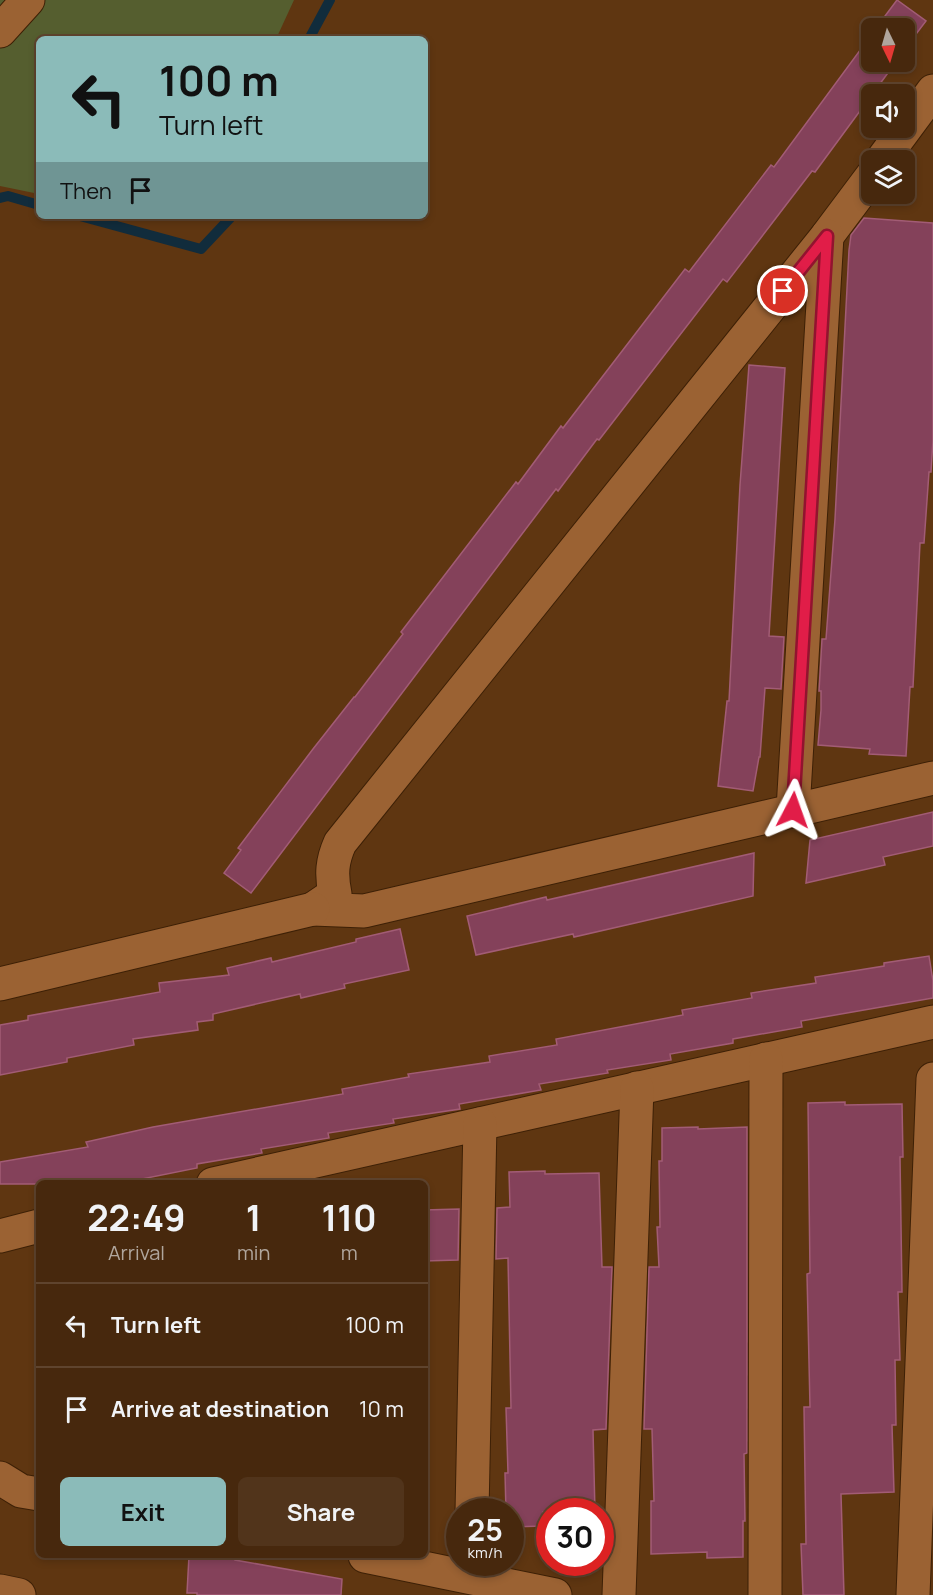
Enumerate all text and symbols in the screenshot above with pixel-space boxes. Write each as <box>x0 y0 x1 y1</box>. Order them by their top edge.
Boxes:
north arrow <box>861 18 915 72</box>
map controls <box>861 18 915 204</box>
text: 100 m <box>159 51 279 109</box>
icon: left <box>60 60 138 138</box>
button: sound <box>861 84 915 138</box>
text: Turn left <box>159 106 263 143</box>
button: layers <box>861 150 915 204</box>
icon: arrive <box>124 174 157 207</box>
text: Then <box>60 176 112 206</box>
pin <box>757 265 808 316</box>
icon: arrive <box>766 274 799 307</box>
position arrow <box>761 778 825 842</box>
text: 22:49 <box>87 1193 186 1242</box>
text: 1 <box>246 1193 262 1242</box>
text: 110 <box>322 1193 377 1242</box>
text: Arrival <box>108 1239 165 1266</box>
text: min <box>237 1239 270 1266</box>
text: m <box>341 1239 358 1266</box>
icon: left <box>60 1309 93 1342</box>
text: Turn left <box>111 1310 201 1340</box>
text: 100 m <box>346 1310 404 1340</box>
icon: arrive <box>60 1393 93 1426</box>
text: Arrive at destination <box>111 1394 329 1424</box>
text: 10 m <box>359 1394 404 1424</box>
button: Exit <box>60 1477 226 1546</box>
button: Share <box>238 1477 404 1546</box>
speed limit sign: 30 <box>536 1498 614 1576</box>
text: 25 <box>467 1509 503 1550</box>
text: km/h <box>468 1542 502 1563</box>

